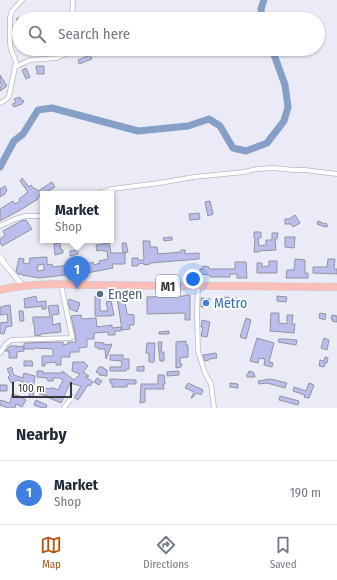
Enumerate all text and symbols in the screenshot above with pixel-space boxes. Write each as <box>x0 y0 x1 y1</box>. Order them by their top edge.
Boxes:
search box <box>12 12 325 56</box>
icon: search <box>26 23 48 45</box>
text: Search here <box>58 25 130 43</box>
popup <box>40 191 114 243</box>
text: Market <box>55 201 99 219</box>
text: Shop <box>55 219 82 234</box>
pin: 1 <box>64 256 90 289</box>
your location <box>183 269 203 289</box>
road number: M1 <box>156 275 180 297</box>
place label: Engen <box>108 286 142 303</box>
marker: Engen <box>95 289 105 299</box>
place label: Metro <box>214 295 247 312</box>
marker: Metro <box>201 298 211 308</box>
scale bar <box>12 380 72 399</box>
text: 100 m <box>18 382 45 395</box>
text: Nearby <box>16 424 67 445</box>
text: Market <box>54 476 98 494</box>
text: 1 <box>26 485 32 500</box>
text: 190 m <box>290 485 321 500</box>
text: Shop <box>54 494 81 509</box>
tab: Map <box>40 534 62 571</box>
tab: Directions <box>143 534 189 571</box>
tab: Saved <box>270 534 297 571</box>

